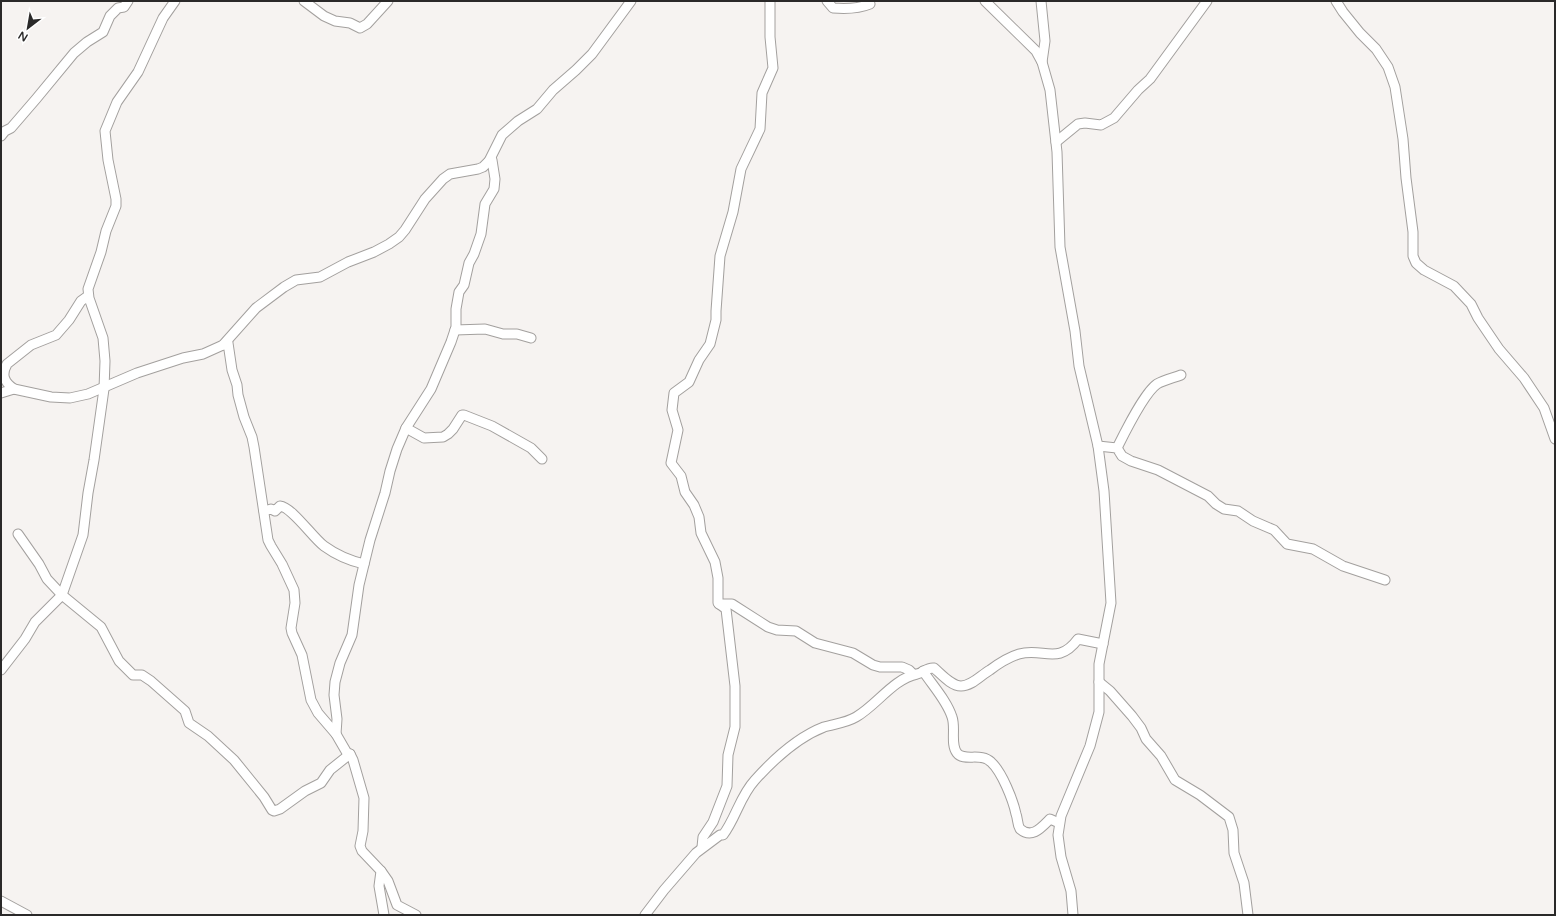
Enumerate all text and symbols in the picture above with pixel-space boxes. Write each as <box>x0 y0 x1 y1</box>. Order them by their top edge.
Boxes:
north arrow <box>8 8 48 48</box>
text: N <box>16 28 30 44</box>

